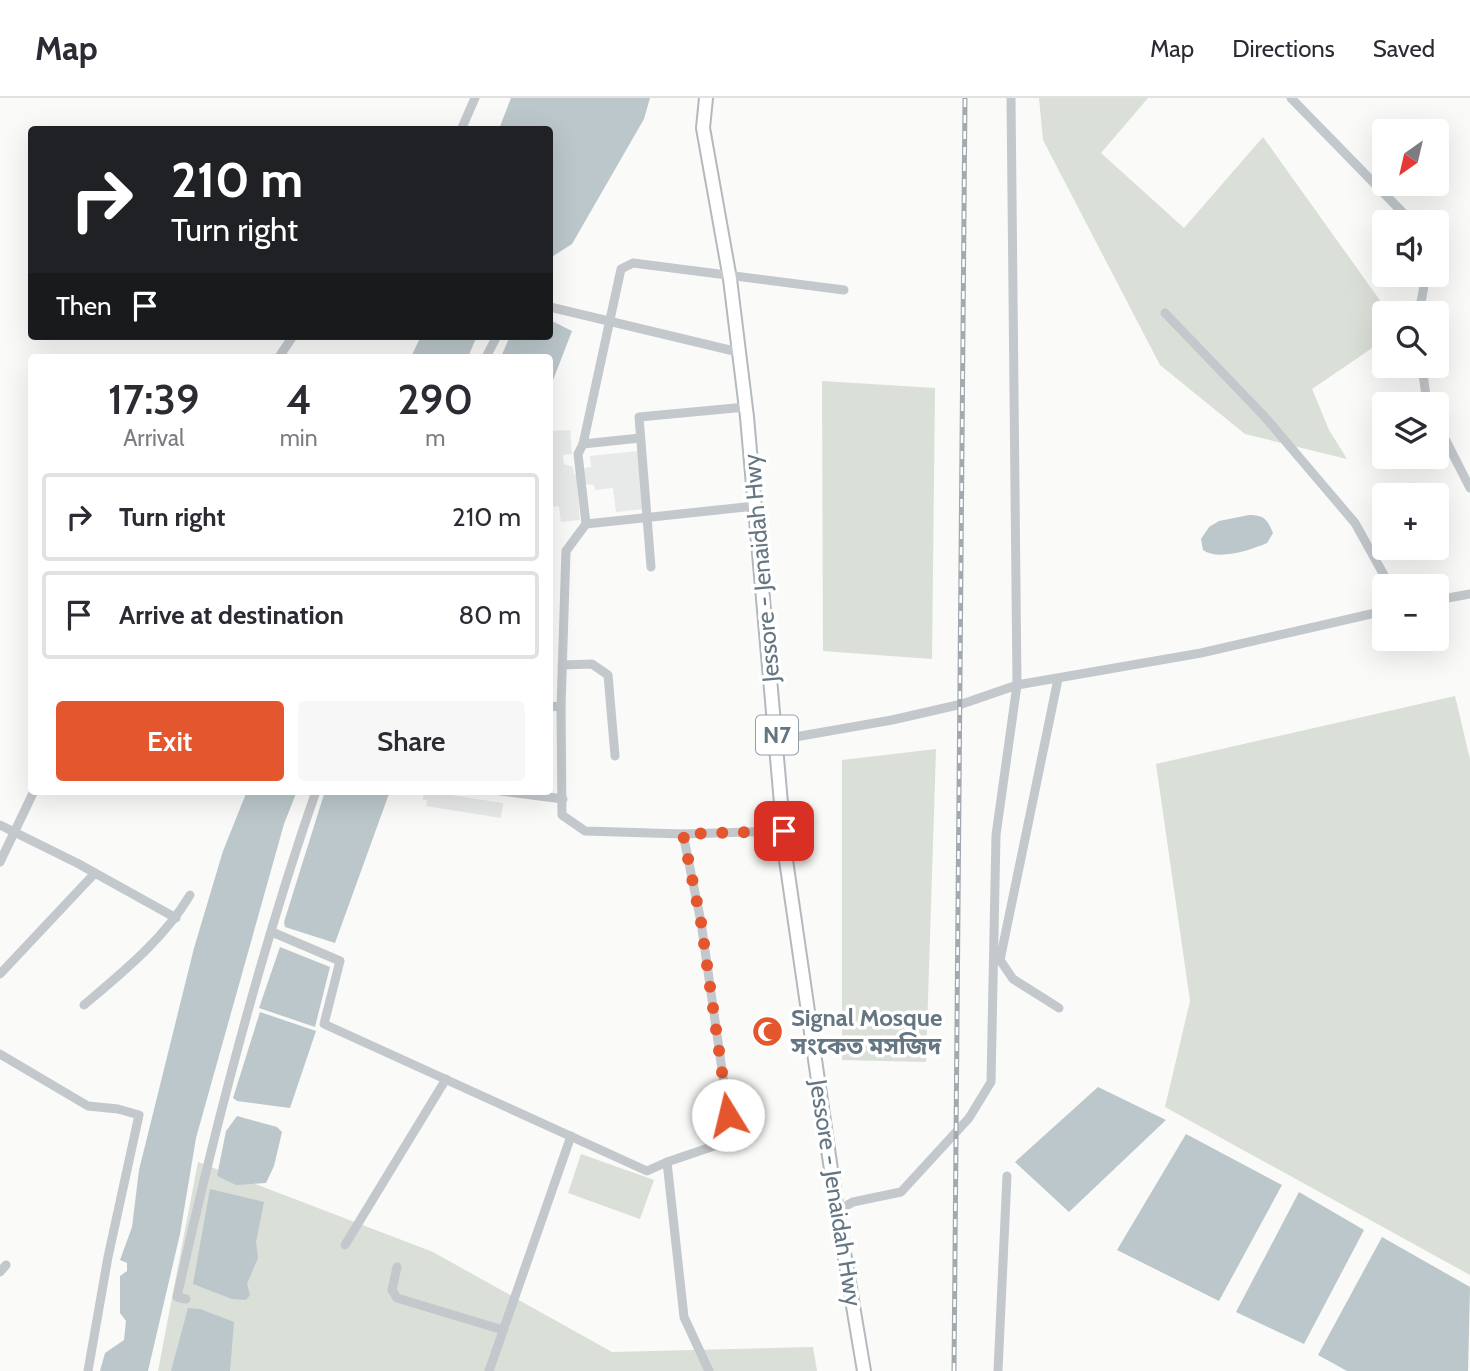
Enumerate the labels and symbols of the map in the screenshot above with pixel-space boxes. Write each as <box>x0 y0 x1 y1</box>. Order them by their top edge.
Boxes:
north arrow <box>1372 119 1449 196</box>
street label: Jessore - Jenaidah Hwy <box>737 453 786 684</box>
road number: N7 <box>756 716 798 754</box>
pin <box>754 801 814 861</box>
place label: Signal Mosque সংকেত মসজিদ <box>790 1003 942 1060</box>
mosque icon: Signal Mosque সংকেত মসজিদ <box>751 1014 785 1048</box>
street label: Jessore - Jenaidah Hwy <box>804 1076 868 1309</box>
position arrow <box>691 1078 765 1152</box>

